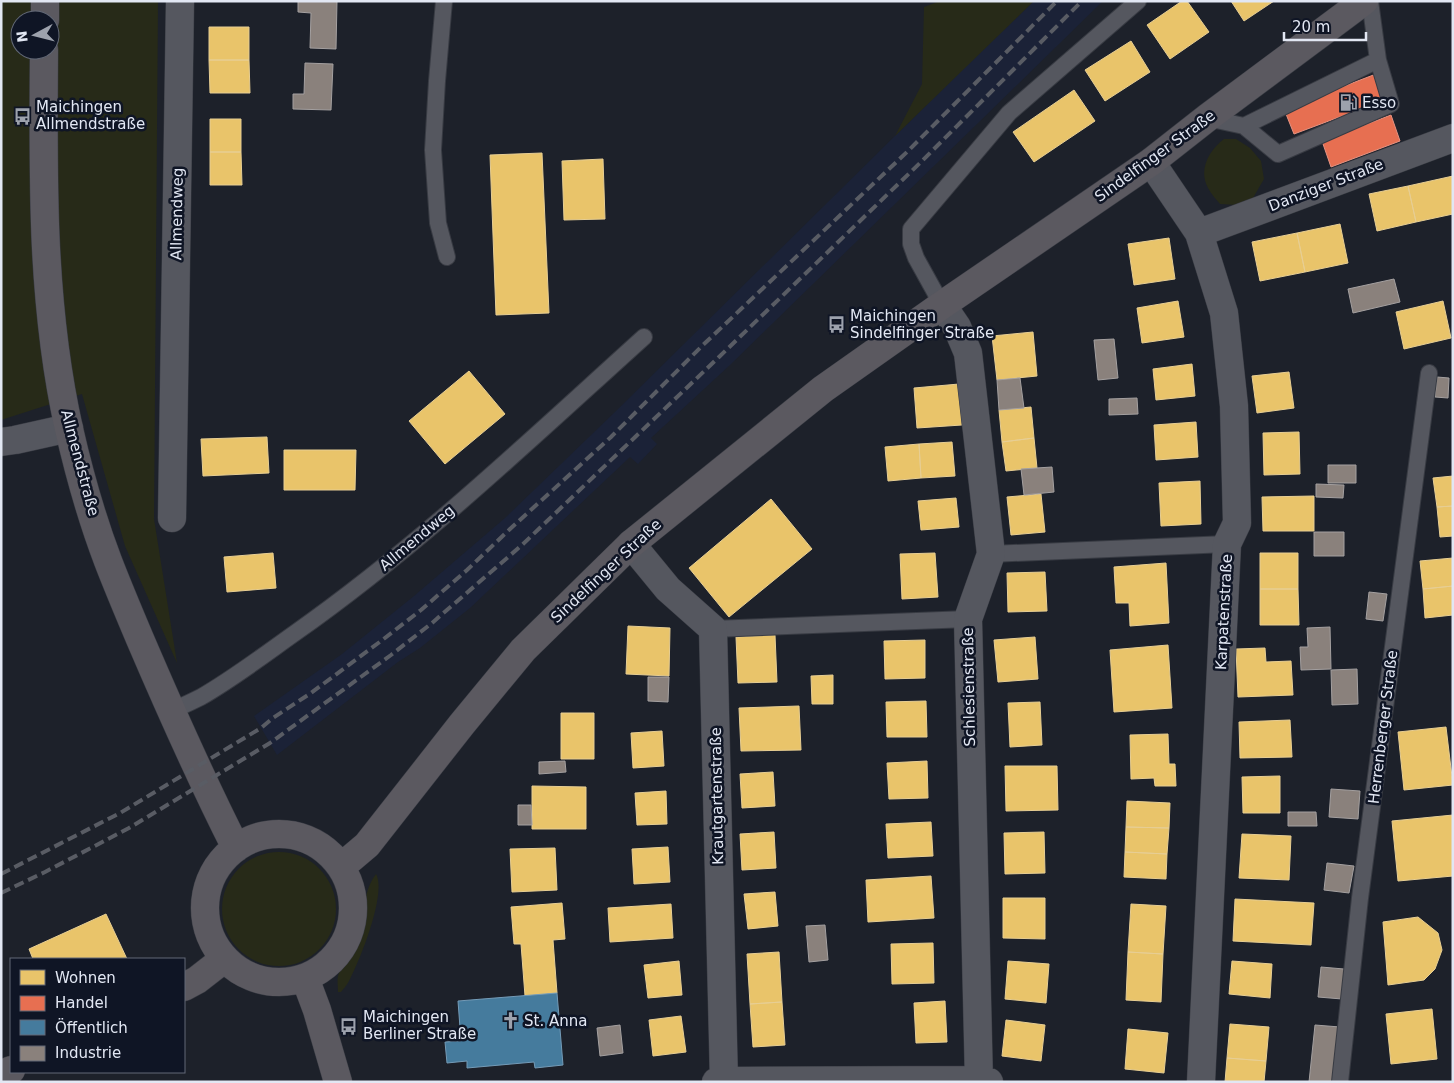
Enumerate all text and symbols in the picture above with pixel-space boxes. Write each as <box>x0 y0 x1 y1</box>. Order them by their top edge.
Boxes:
north arrow <box>10 10 60 60</box>
scale bar <box>1284 10 1366 42</box>
text: 20 m <box>1292 18 1330 36</box>
text: N <box>13 30 31 43</box>
fuel station icon: Esso <box>1338 93 1358 113</box>
place label: Esso <box>1362 94 1396 112</box>
place label: Maichingen Allmendstraße <box>36 98 145 133</box>
bus stop icon: Maichingen Allmendstraße <box>12 106 32 126</box>
street label: Sindelfinger Straße <box>1091 106 1219 206</box>
street label: Danziger Straße <box>1266 155 1386 215</box>
street label: Allmendweg <box>167 168 187 260</box>
place label: Maichingen Sindelfinger Straße <box>850 307 994 342</box>
bus stop icon: Maichingen Sindelfinger Straße <box>826 315 846 335</box>
street label: Allmendstraße <box>57 408 103 518</box>
street label: Allmendweg <box>376 501 458 575</box>
street label: Sindelfinger Straße <box>547 515 665 627</box>
street label: Karpatenstraße <box>1212 554 1236 670</box>
street label: Schlesienstraße <box>959 627 979 747</box>
street label: Herrenberger Straße <box>1365 649 1401 805</box>
street label: Krautgartenstraße <box>707 727 727 865</box>
legend <box>10 958 185 1073</box>
text: Wohnen <box>55 969 116 987</box>
text: Handel <box>55 994 108 1012</box>
place label: Maichingen Berliner Straße <box>363 1008 476 1043</box>
church icon: St. Anna <box>500 1011 520 1031</box>
place label: St. Anna <box>524 1012 587 1030</box>
bus stop icon: Maichingen Berliner Straße <box>339 1016 359 1036</box>
text: Öffentlich <box>55 1018 128 1037</box>
text: Industrie <box>55 1044 121 1062</box>

